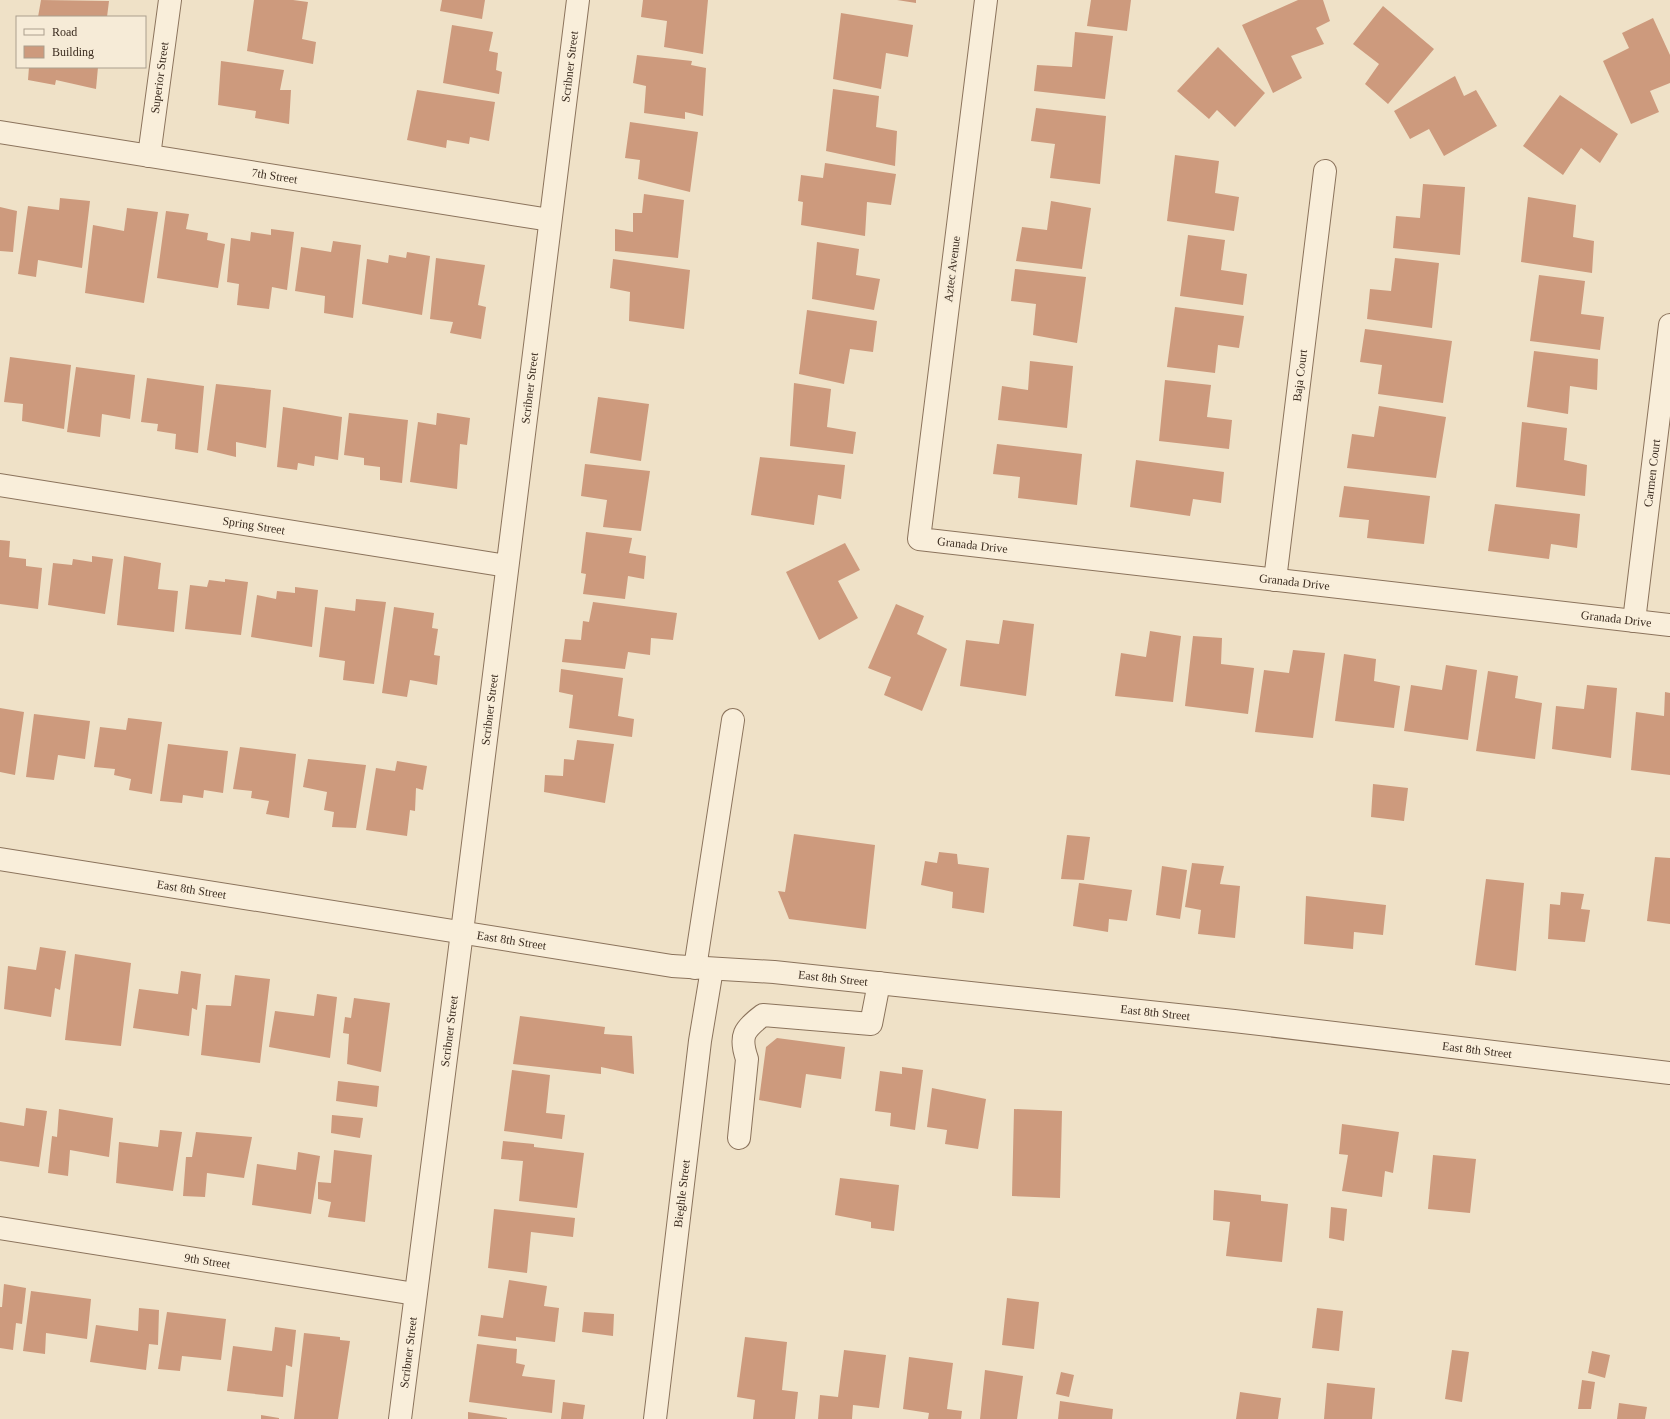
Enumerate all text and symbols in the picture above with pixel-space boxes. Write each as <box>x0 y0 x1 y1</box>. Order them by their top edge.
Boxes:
legend <box>16 16 146 68</box>
text: Road <box>52 25 77 39</box>
street label: Scribner Street <box>558 30 581 103</box>
street label: Superior Street <box>148 40 171 115</box>
text: Building <box>52 45 94 59</box>
street label: 7th Street <box>251 165 299 187</box>
street label: Aztec Avenue <box>941 235 963 303</box>
street label: Baja Court <box>1290 348 1310 402</box>
street label: Scribner Street <box>518 351 541 425</box>
street label: Carmen Court <box>1641 438 1663 508</box>
street label: Spring Street <box>222 514 287 538</box>
street label: Granada Drive <box>936 534 1009 556</box>
street label: Granada Drive <box>1258 571 1330 593</box>
street label: Granada Drive <box>1580 608 1652 630</box>
street label: Scribner Street <box>478 673 501 746</box>
street label: East 8th Street <box>156 877 228 902</box>
street label: East 8th Street <box>476 928 548 953</box>
street label: East 8th Street <box>797 968 869 989</box>
street label: Scribner Street <box>438 994 461 1068</box>
street label: East 8th Street <box>1120 1002 1191 1023</box>
street label: East 8th Street <box>1441 1039 1513 1061</box>
street label: Bieghle Street <box>671 1158 693 1228</box>
street label: 9th Street <box>183 1250 232 1272</box>
street label: Scribner Street <box>397 1315 420 1389</box>

